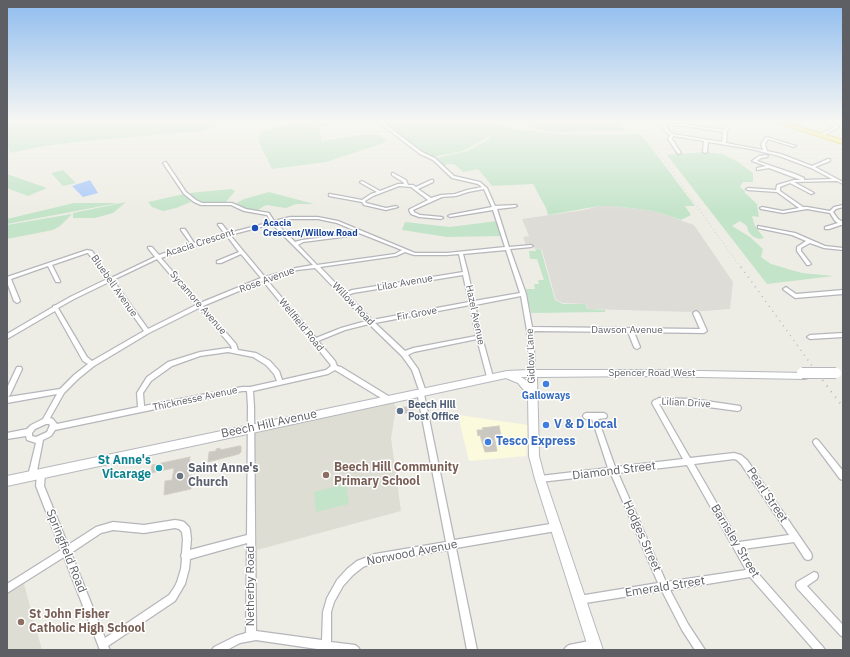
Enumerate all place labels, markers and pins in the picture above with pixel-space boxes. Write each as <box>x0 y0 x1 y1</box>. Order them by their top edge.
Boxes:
place label: Acacia Crescent/Willow Road <box>263 218 358 239</box>
marker: Acacia Crescent/Willow Road <box>250 223 260 233</box>
marker: Galloways <box>541 379 551 389</box>
place label: Galloways <box>522 390 570 402</box>
place label: Beech Hill Post Office <box>408 399 459 422</box>
marker: Beech Hill Post Office <box>395 406 405 416</box>
place label: V & D Local <box>554 418 617 432</box>
marker: V & D Local <box>541 420 551 430</box>
place label: Tesco Express <box>496 435 576 449</box>
marker: Tesco Express <box>483 437 493 447</box>
place label: St Anne's Vicarage <box>98 454 151 482</box>
place label: Beech Hill Community Primary School <box>334 461 459 489</box>
place label: Saint Anne's Church <box>188 462 259 490</box>
marker: St Anne's Vicarage <box>154 463 164 473</box>
marker: Beech Hill Community Primary School <box>321 470 331 480</box>
marker: Saint Anne's Church <box>175 471 185 481</box>
place label: St John Fisher Catholic High School <box>29 608 145 636</box>
marker: St John Fisher Catholic High School <box>16 617 26 627</box>

